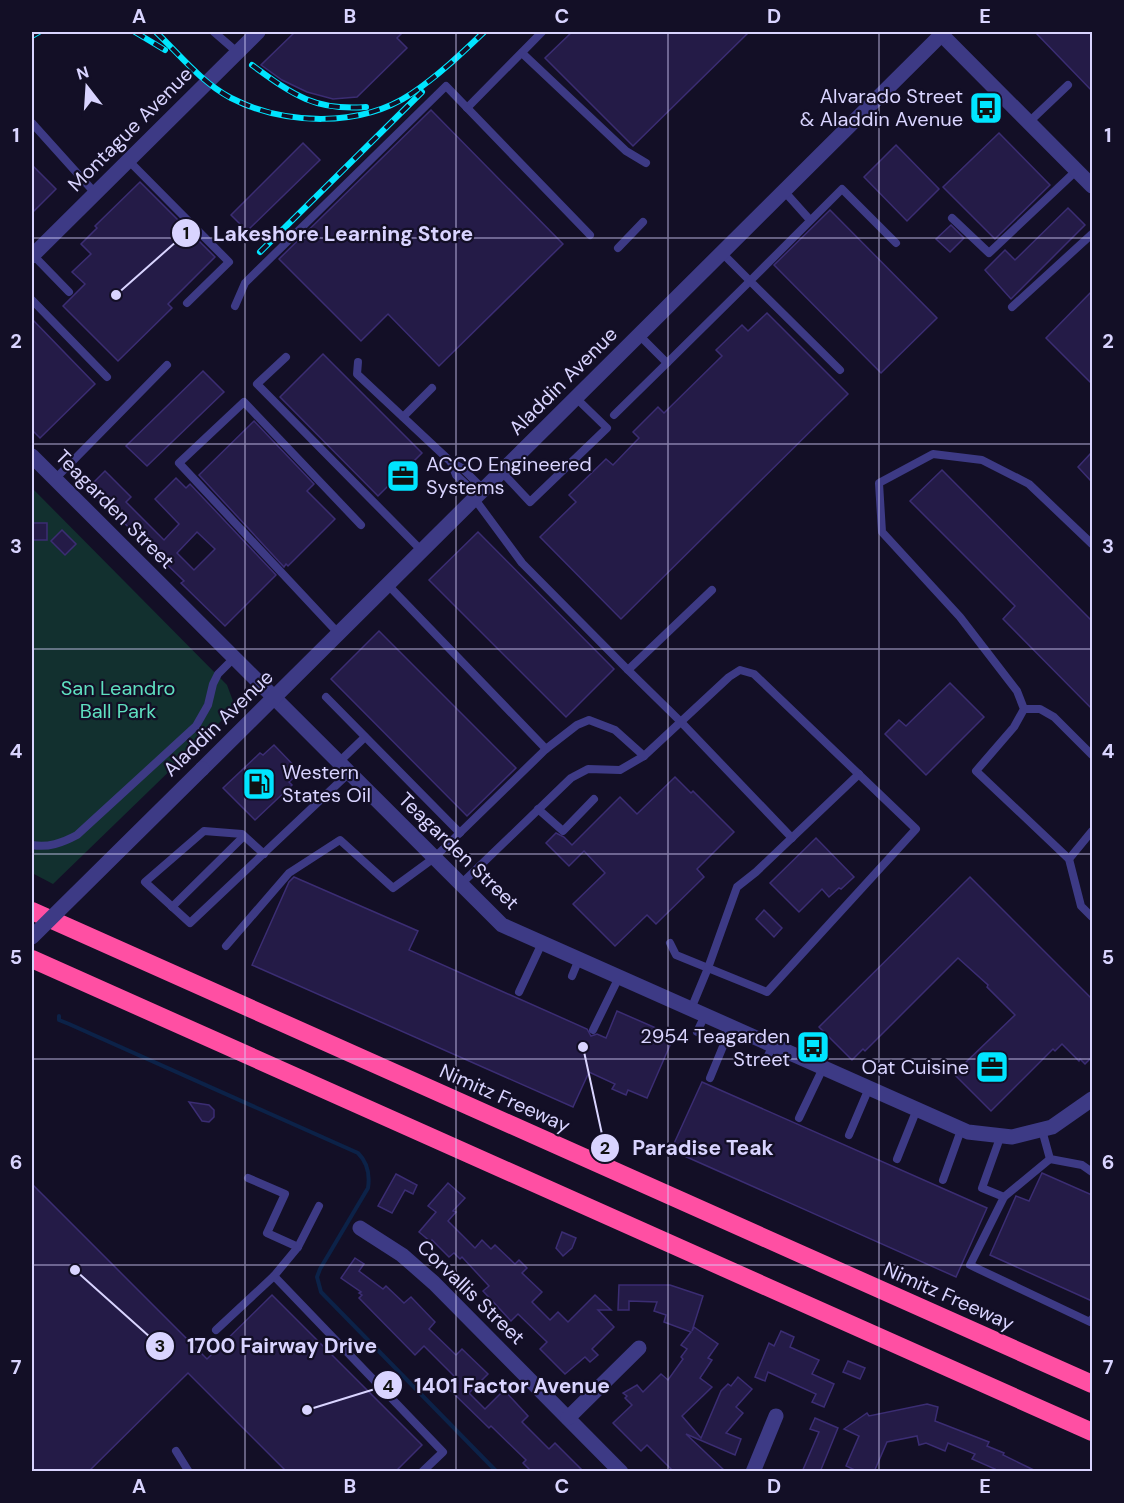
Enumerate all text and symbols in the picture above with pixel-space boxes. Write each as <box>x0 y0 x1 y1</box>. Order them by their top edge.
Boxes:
text: A <box>132 3 146 29</box>
text: B <box>344 3 356 29</box>
text: C <box>555 3 569 29</box>
text: D <box>767 3 781 29</box>
text: E <box>979 3 991 29</box>
north arrow <box>57 57 117 117</box>
street label: Montague Avenue <box>62 61 198 197</box>
text: N <box>74 61 91 85</box>
place label: Alvarado Street & Aladdin Avenue <box>800 83 963 132</box>
bus stop icon: Alvarado Street & Aladdin Avenue <box>968 90 1004 126</box>
text: 1 <box>12 122 20 148</box>
text: 1 <box>1104 122 1112 148</box>
callout: Lakeshore Learning Store <box>171 214 485 253</box>
text: Lakeshore Learning Store <box>213 220 473 248</box>
text: 1 <box>183 221 189 245</box>
street label: Aladdin Avenue <box>503 321 623 441</box>
text: 2 <box>10 328 22 354</box>
text: 2 <box>1102 328 1114 354</box>
street label: Teagarden Street <box>50 444 180 574</box>
place label: ACCO Engineered Systems <box>426 451 592 500</box>
office icon: ACCO Engineered Systems <box>385 458 421 494</box>
text: 3 <box>10 533 22 559</box>
text: 3 <box>1102 533 1114 559</box>
street label: Aladdin Avenue <box>157 664 279 782</box>
park label: San Leandro Ball Park <box>61 675 175 724</box>
text: 4 <box>10 738 23 764</box>
text: 4 <box>1102 738 1115 764</box>
place label: Western States Oil <box>282 759 371 808</box>
fuel station icon: Western States Oil <box>241 766 277 802</box>
street label: Teagarden Street <box>393 787 525 915</box>
text: 5 <box>10 944 22 970</box>
text: 5 <box>1102 944 1114 970</box>
place label: 2954 Teagarden Street <box>640 1023 790 1072</box>
bus stop icon: 2954 Teagarden Street <box>795 1029 831 1065</box>
office icon: Oat Cuisine <box>974 1049 1010 1085</box>
place label: Oat Cuisine <box>861 1054 969 1080</box>
street label: Nimitz Freeway <box>436 1058 574 1138</box>
callout: Paradise Teak <box>590 1128 786 1167</box>
text: Paradise Teak <box>632 1134 774 1162</box>
text: 2 <box>600 1136 610 1160</box>
text: 6 <box>10 1149 22 1175</box>
text: 6 <box>1102 1149 1114 1175</box>
street label: Corvallis Street <box>412 1234 531 1350</box>
street label: Nimitz Freeway <box>880 1256 1018 1336</box>
callout: 1700 Fairway Drive <box>145 1326 389 1365</box>
text: 1700 Fairway Drive <box>187 1332 377 1360</box>
text: 3 <box>155 1334 165 1358</box>
text: 7 <box>11 1354 22 1380</box>
text: 7 <box>1103 1354 1114 1380</box>
callout: 1401 Factor Avenue <box>373 1366 622 1405</box>
text: 1401 Factor Avenue <box>414 1372 610 1400</box>
text: 4 <box>382 1374 394 1398</box>
text: A <box>132 1473 146 1499</box>
text: B <box>344 1473 356 1499</box>
text: C <box>555 1473 569 1499</box>
text: D <box>767 1473 781 1499</box>
text: E <box>979 1473 991 1499</box>

